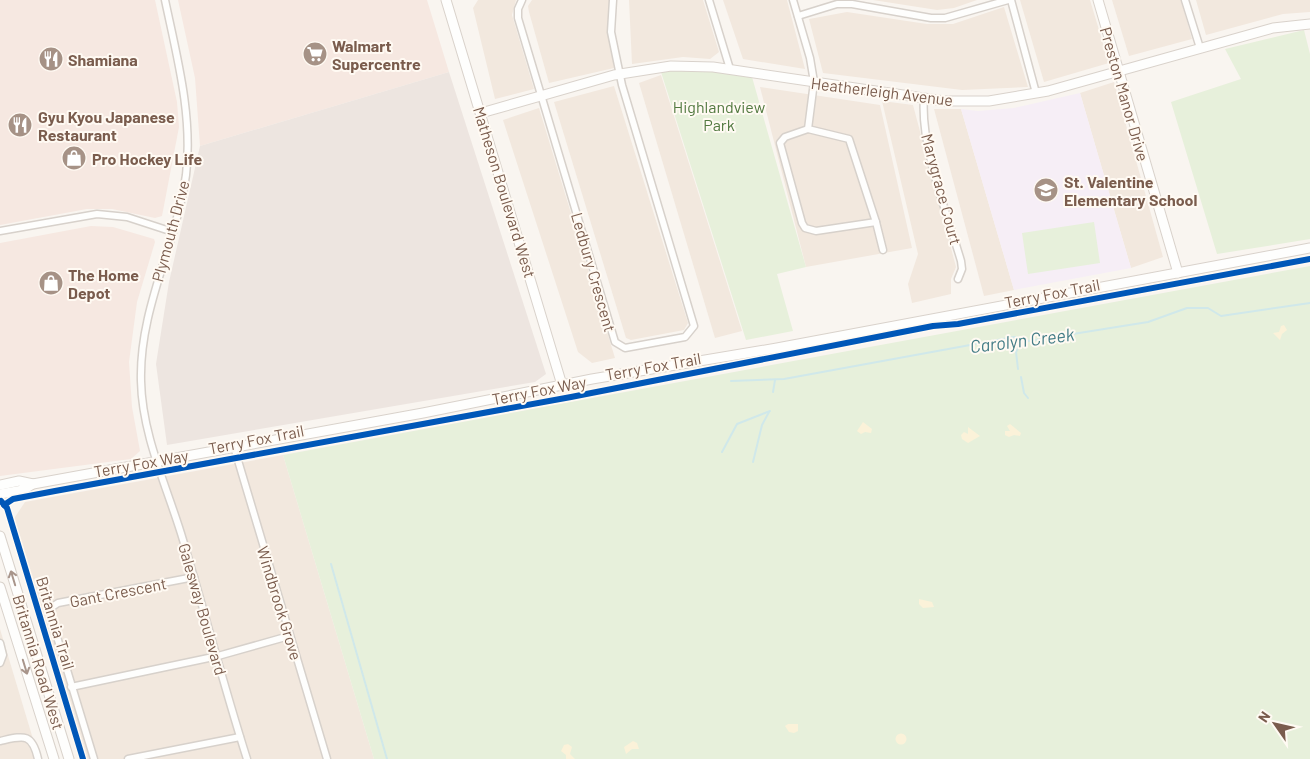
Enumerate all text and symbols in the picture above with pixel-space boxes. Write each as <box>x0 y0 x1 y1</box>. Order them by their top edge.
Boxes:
street label: Preston Manor Drive <box>1097 25 1153 163</box>
place label: Walmart Supercentre <box>332 36 421 73</box>
supermarket icon: Walmart Supercentre <box>302 41 328 67</box>
restaurant icon: Shamiana <box>38 46 64 72</box>
place label: Shamiana <box>68 50 138 69</box>
street label: Heatherleigh Avenue <box>810 73 954 109</box>
park label: Highlandview Park <box>673 97 766 134</box>
street label: Matheson Boulevard West <box>470 104 540 280</box>
place label: Gyu Kyou Japanese Restaurant <box>38 107 175 144</box>
restaurant icon: Gyu Kyou Japanese Restaurant <box>7 112 33 138</box>
street label: Marygrace Court <box>918 131 966 247</box>
shop icon: Pro Hockey Life <box>61 145 87 171</box>
place label: Pro Hockey Life <box>92 149 202 168</box>
place label: St. Valentine Elementary School <box>1064 172 1198 209</box>
school or university icon: St. Valentine Elementary School <box>1033 177 1059 203</box>
street label: Plymouth Drive <box>147 178 193 284</box>
street label: Ledbury Crescent <box>568 210 620 334</box>
place label: The Home Depot <box>68 265 139 302</box>
shop icon: The Home Depot <box>38 270 64 296</box>
street label: Terry Fox Trail <box>1003 274 1101 312</box>
water label: Carolyn Creek <box>969 323 1076 357</box>
street label: Terry Fox Trail <box>604 348 702 384</box>
street label: Terry Fox Way <box>490 371 588 408</box>
street label: Terry Fox Trail <box>207 420 305 458</box>
street label: Terry Fox Way <box>92 445 190 481</box>
street label: Galesway Boulevard <box>175 541 231 677</box>
street label: Windbrook Grove <box>254 544 306 662</box>
one-way arrow <box>7 570 17 586</box>
street label: Gant Crescent <box>68 573 168 611</box>
street label: Britannia Trail <box>33 574 79 672</box>
street label: Britannia Road West <box>9 592 69 732</box>
one-way arrow <box>21 659 30 675</box>
north arrow <box>1250 699 1300 749</box>
text: N <box>1254 708 1273 725</box>

